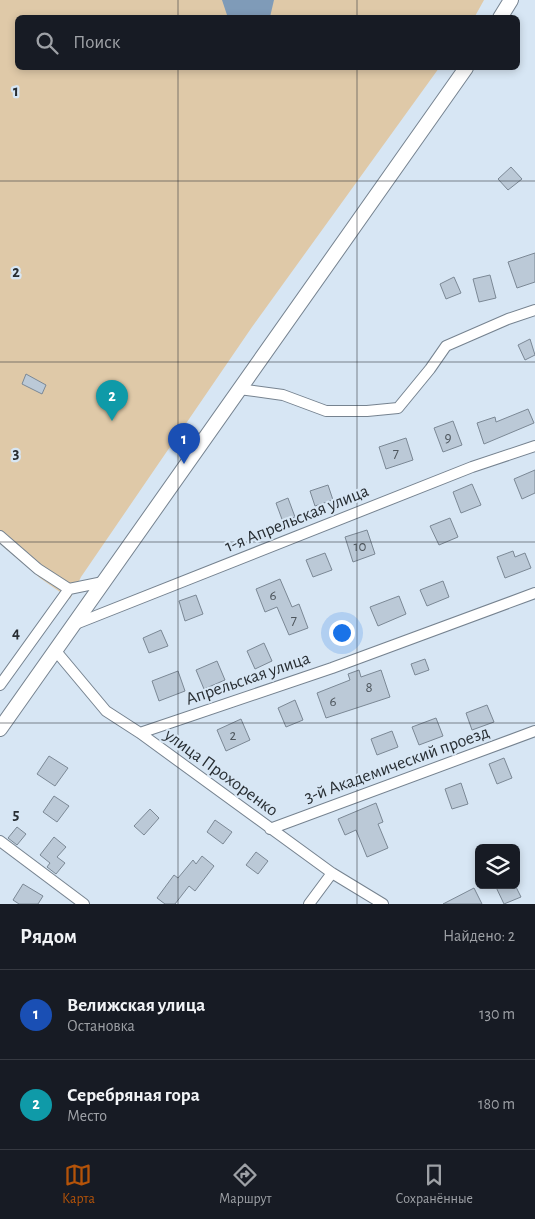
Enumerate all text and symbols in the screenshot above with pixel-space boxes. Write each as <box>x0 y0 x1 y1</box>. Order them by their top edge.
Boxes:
search box <box>15 15 520 70</box>
icon: search <box>33 29 61 57</box>
text: Поиск <box>73 33 120 52</box>
text: 1 <box>13 83 19 99</box>
text: 2 <box>12 264 20 280</box>
pin: 2 <box>96 380 128 421</box>
pin: 1 <box>168 423 200 464</box>
house number: 9 <box>444 430 452 445</box>
text: 3 <box>13 445 20 461</box>
house number: 7 <box>393 446 399 461</box>
street label: 1-я Апрельская улица <box>223 482 371 556</box>
house number: 10 <box>353 539 367 554</box>
house number: 6 <box>269 588 277 603</box>
house number: 7 <box>291 613 297 628</box>
your location <box>329 620 355 646</box>
text: 4 <box>12 625 20 641</box>
street label: Апрельская улица <box>183 649 313 709</box>
house number: 8 <box>365 680 373 695</box>
house number: 6 <box>329 694 337 709</box>
street label: 3-й Академический проезд <box>302 723 492 807</box>
street label: улица Прохоренко <box>160 725 281 820</box>
house number: 2 <box>230 728 237 743</box>
text: 5 <box>13 806 20 822</box>
map controls <box>475 844 520 889</box>
button: layers <box>475 844 520 889</box>
text: Рядом <box>20 926 77 947</box>
text: Найдено: 2 <box>443 928 515 944</box>
text: Велижская улица <box>67 996 205 1015</box>
text: 1 <box>33 1006 39 1022</box>
text: 130 m <box>479 1006 515 1022</box>
text: Остановка <box>67 1018 135 1034</box>
text: Серебряная гора <box>67 1086 200 1105</box>
text: 2 <box>32 1096 40 1112</box>
text: 180 m <box>478 1096 515 1112</box>
text: Место <box>67 1108 107 1124</box>
tab: Карта <box>62 1161 95 1208</box>
tab: Маршрут <box>219 1161 272 1208</box>
tab: Сохранённые <box>396 1161 473 1208</box>

